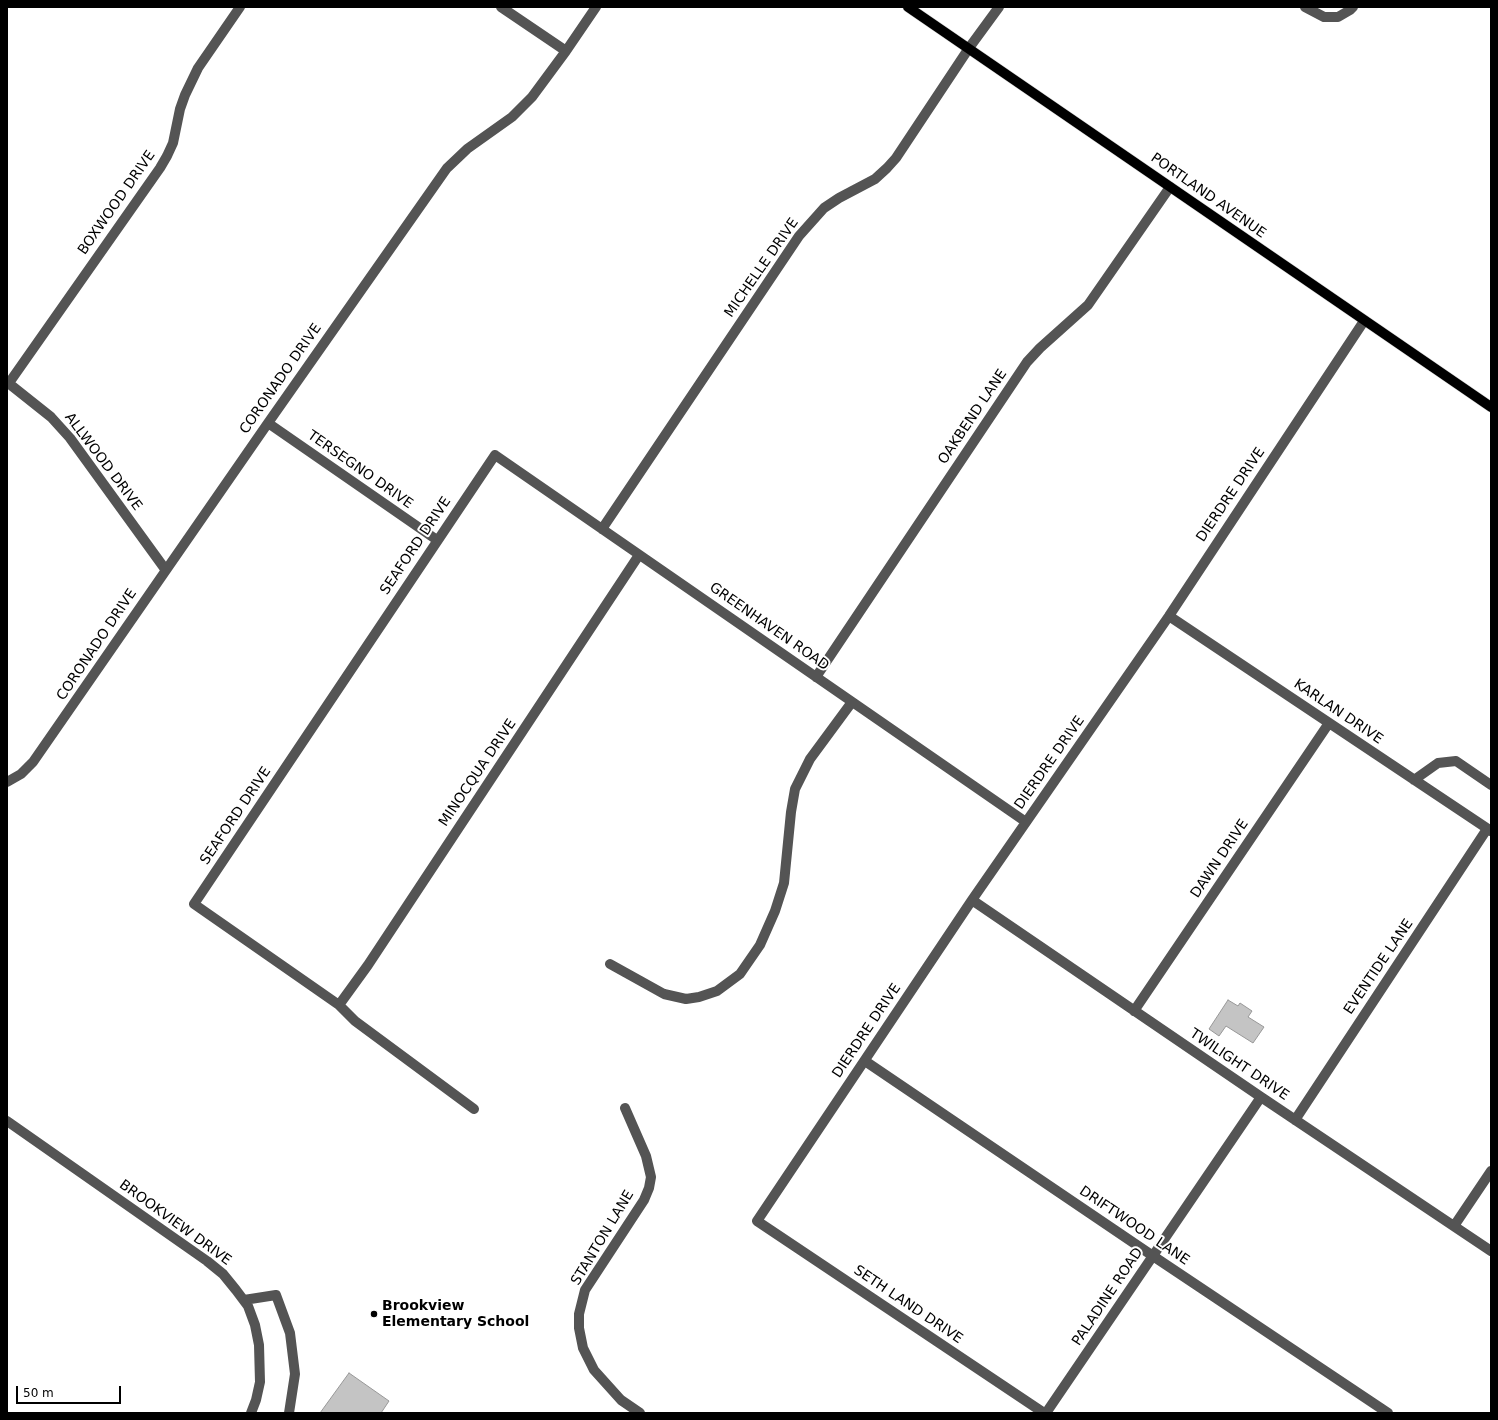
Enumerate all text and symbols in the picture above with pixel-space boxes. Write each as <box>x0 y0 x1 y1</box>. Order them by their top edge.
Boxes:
street label: BOXWOOD DRIVE <box>75 148 159 258</box>
street label: PORTLAND AVENUE <box>1147 150 1269 242</box>
street label: MICHELLE DRIVE <box>721 215 803 321</box>
street label: CORONADO DRIVE <box>237 321 325 437</box>
street label: OAKBEND LANE <box>935 366 1011 468</box>
street label: ALLWOOD DRIVE <box>61 410 145 514</box>
street label: TERSEGNO DRIVE <box>304 427 416 513</box>
street label: DIERDRE DRIVE <box>1193 445 1269 545</box>
street label: SEAFORD DRIVE <box>377 494 455 598</box>
street label: GREENHAVEN ROAD <box>706 579 832 675</box>
street label: CORONADO DRIVE <box>53 586 141 704</box>
street label: KARLAN DRIVE <box>1290 676 1386 748</box>
street label: DIERDRE DRIVE <box>1011 713 1089 813</box>
street label: MINOCQUA DRIVE <box>436 716 520 830</box>
street label: SEAFORD DRIVE <box>197 764 275 868</box>
street label: DAWN DRIVE <box>1188 817 1252 901</box>
street label: EVENTIDE LANE <box>1341 916 1417 1018</box>
street label: DIERDRE DRIVE <box>829 981 905 1081</box>
street label: TWILIGHT DRIVE <box>1186 1026 1292 1104</box>
street label: BROOKVIEW DRIVE <box>116 1177 234 1269</box>
street label: DRIFTWOOD LANE <box>1076 1183 1192 1269</box>
street label: STANTON LANE <box>568 1187 638 1289</box>
street label: PALADINE ROAD <box>1069 1245 1147 1349</box>
street label: SETH LAND DRIVE <box>850 1262 966 1348</box>
place label: Brookview Elementary School <box>382 1298 529 1330</box>
marker: Brookview Elementary School <box>369 1309 379 1319</box>
scale bar <box>18 1378 123 1404</box>
text: 50 m <box>23 1386 54 1400</box>

